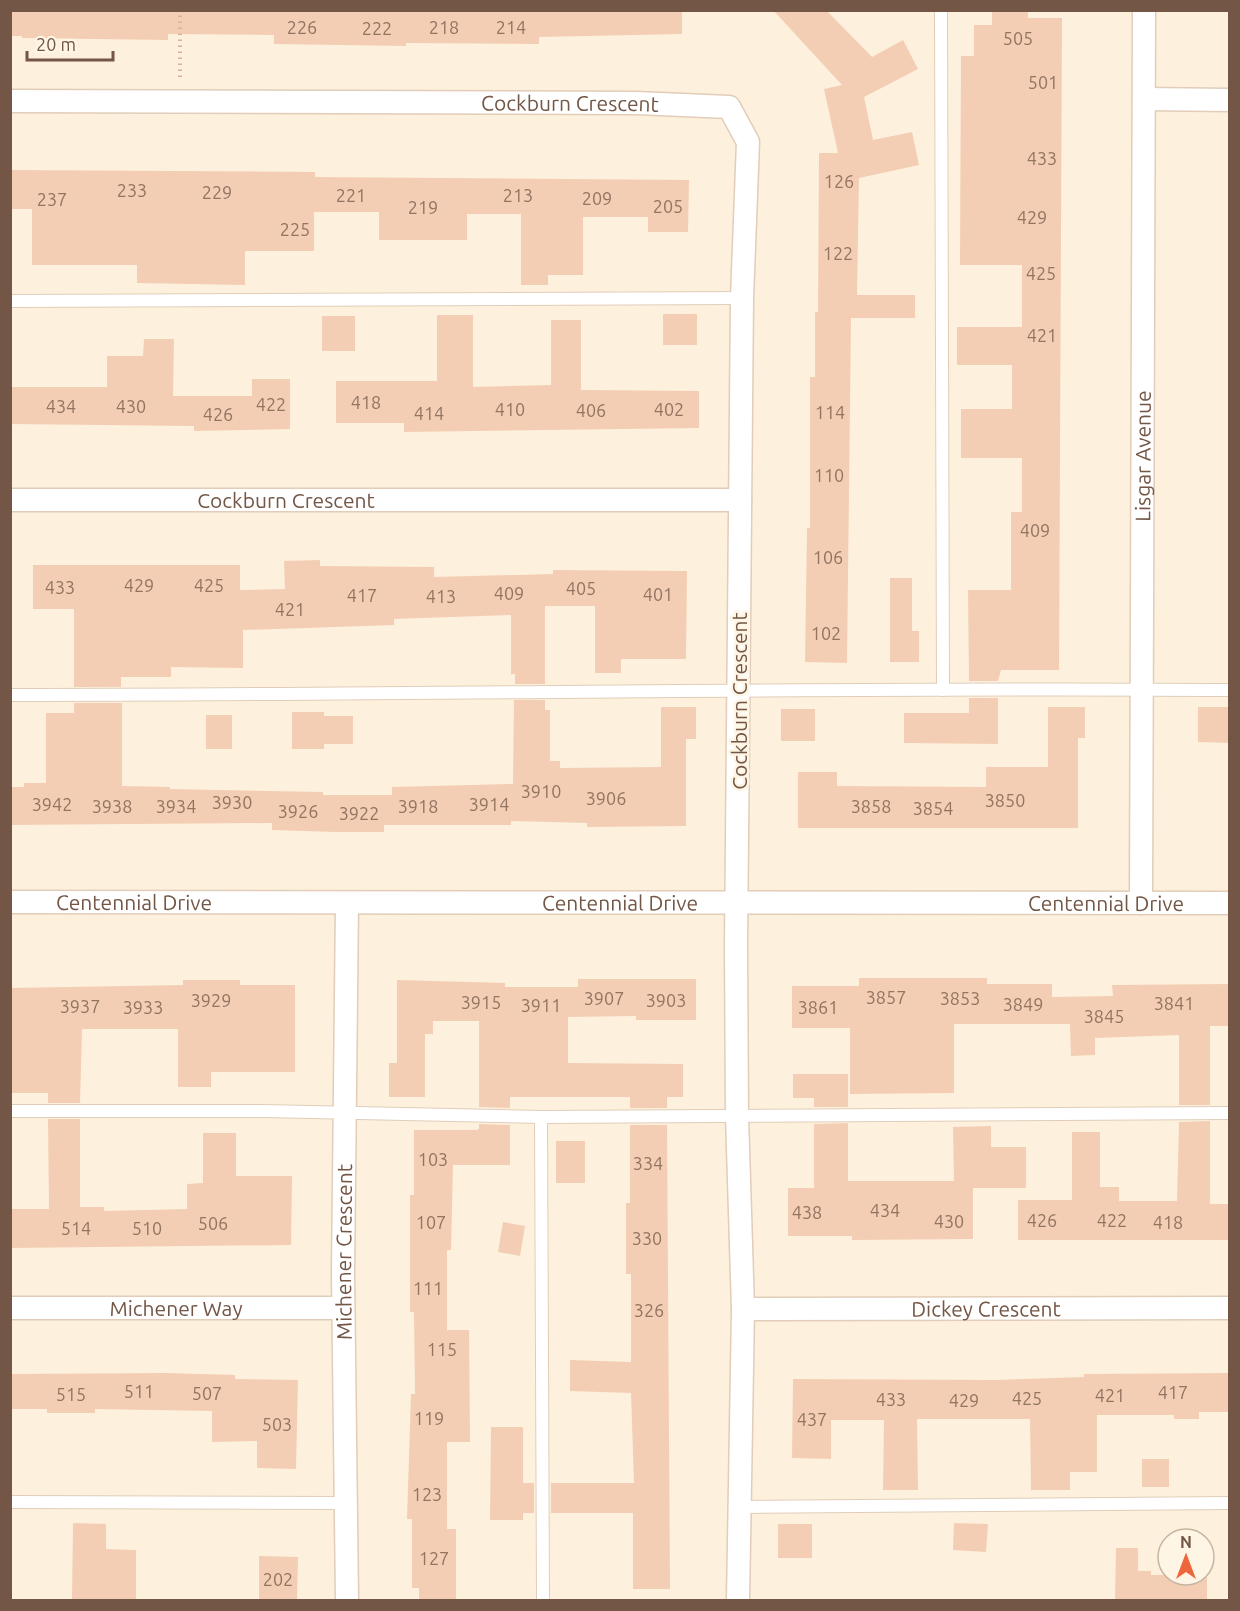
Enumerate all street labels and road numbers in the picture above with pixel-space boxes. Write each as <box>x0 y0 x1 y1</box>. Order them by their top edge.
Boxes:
street label: Cockburn Crescent <box>481 91 659 116</box>
street label: Lisgar Avenue <box>1130 390 1155 522</box>
street label: Cockburn Crescent <box>197 488 375 512</box>
street label: Cockburn Crescent <box>727 612 751 790</box>
street label: Centennial Drive <box>56 890 212 914</box>
street label: Centennial Drive <box>542 890 698 915</box>
street label: Centennial Drive <box>1028 891 1184 915</box>
street label: Michener Crescent <box>331 1164 356 1340</box>
street label: Michener Way <box>109 1296 243 1320</box>
street label: Dickey Crescent <box>911 1296 1061 1321</box>

